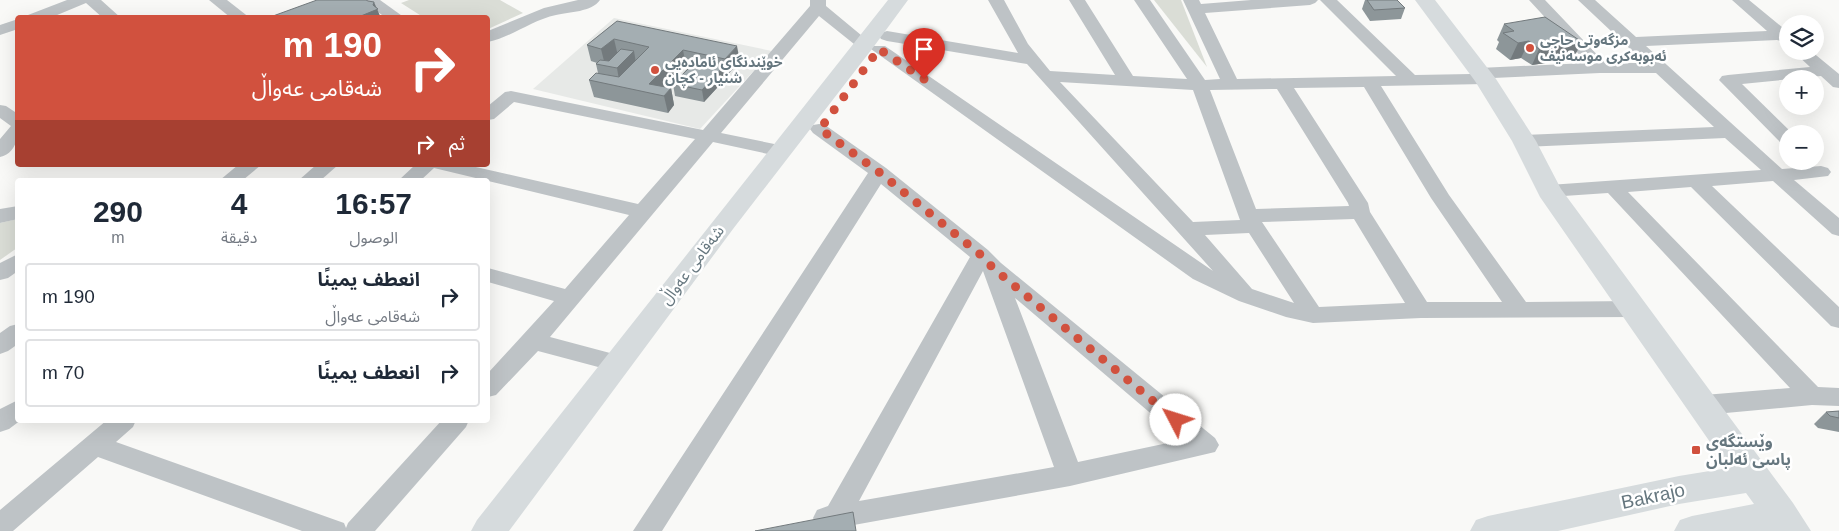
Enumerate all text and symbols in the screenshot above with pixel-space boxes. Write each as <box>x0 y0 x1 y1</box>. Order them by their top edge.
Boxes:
map controls <box>1779 15 1824 170</box>
button: layers <box>1779 15 1824 60</box>
text: 190 m <box>283 25 382 64</box>
pin <box>903 28 945 79</box>
place label: مزگەوتی حاجی ئەبوبەکری موسەنیف <box>1540 32 1667 65</box>
icon: right <box>400 35 465 100</box>
icon: arrive <box>910 35 938 63</box>
marker: مزگەوتی حاجی ئەبوبەکری موسەنیف <box>1524 42 1536 54</box>
place label: خوێندنگای ئامادەیی شنیار - کچان <box>665 54 783 88</box>
marker: خوێندنگای ئامادەیی شنیار - کچان <box>649 64 661 76</box>
button: + <box>1779 70 1824 115</box>
text: شەقامی عەواڵ <box>252 76 382 101</box>
button: − <box>1779 125 1824 170</box>
icon: right <box>411 130 439 158</box>
text: ثم <box>449 133 465 154</box>
text: 4 <box>231 187 248 220</box>
text: 16:57 <box>335 187 412 220</box>
text: 290 <box>93 195 143 228</box>
street label: شەقامی عەواڵ <box>654 220 729 309</box>
text: m <box>111 229 125 246</box>
text: دقيقة <box>221 229 257 246</box>
text: الوصول <box>349 229 398 246</box>
text: انعطف يمينًا <box>318 269 420 290</box>
icon: right <box>435 283 463 311</box>
text: 190 m <box>42 286 95 307</box>
text: شەقامی عەواڵ <box>325 308 420 325</box>
icon: right <box>435 359 463 387</box>
text: 70 m <box>42 362 84 383</box>
text: انعطف يمينًا <box>318 362 420 383</box>
position arrow <box>1149 393 1201 445</box>
place label: وێستگەی پاسی ئەلبان <box>1706 433 1791 469</box>
marker: وێستگەی پاسی ئەلبان <box>1690 444 1702 456</box>
street label: Bakrajo <box>1619 479 1687 513</box>

